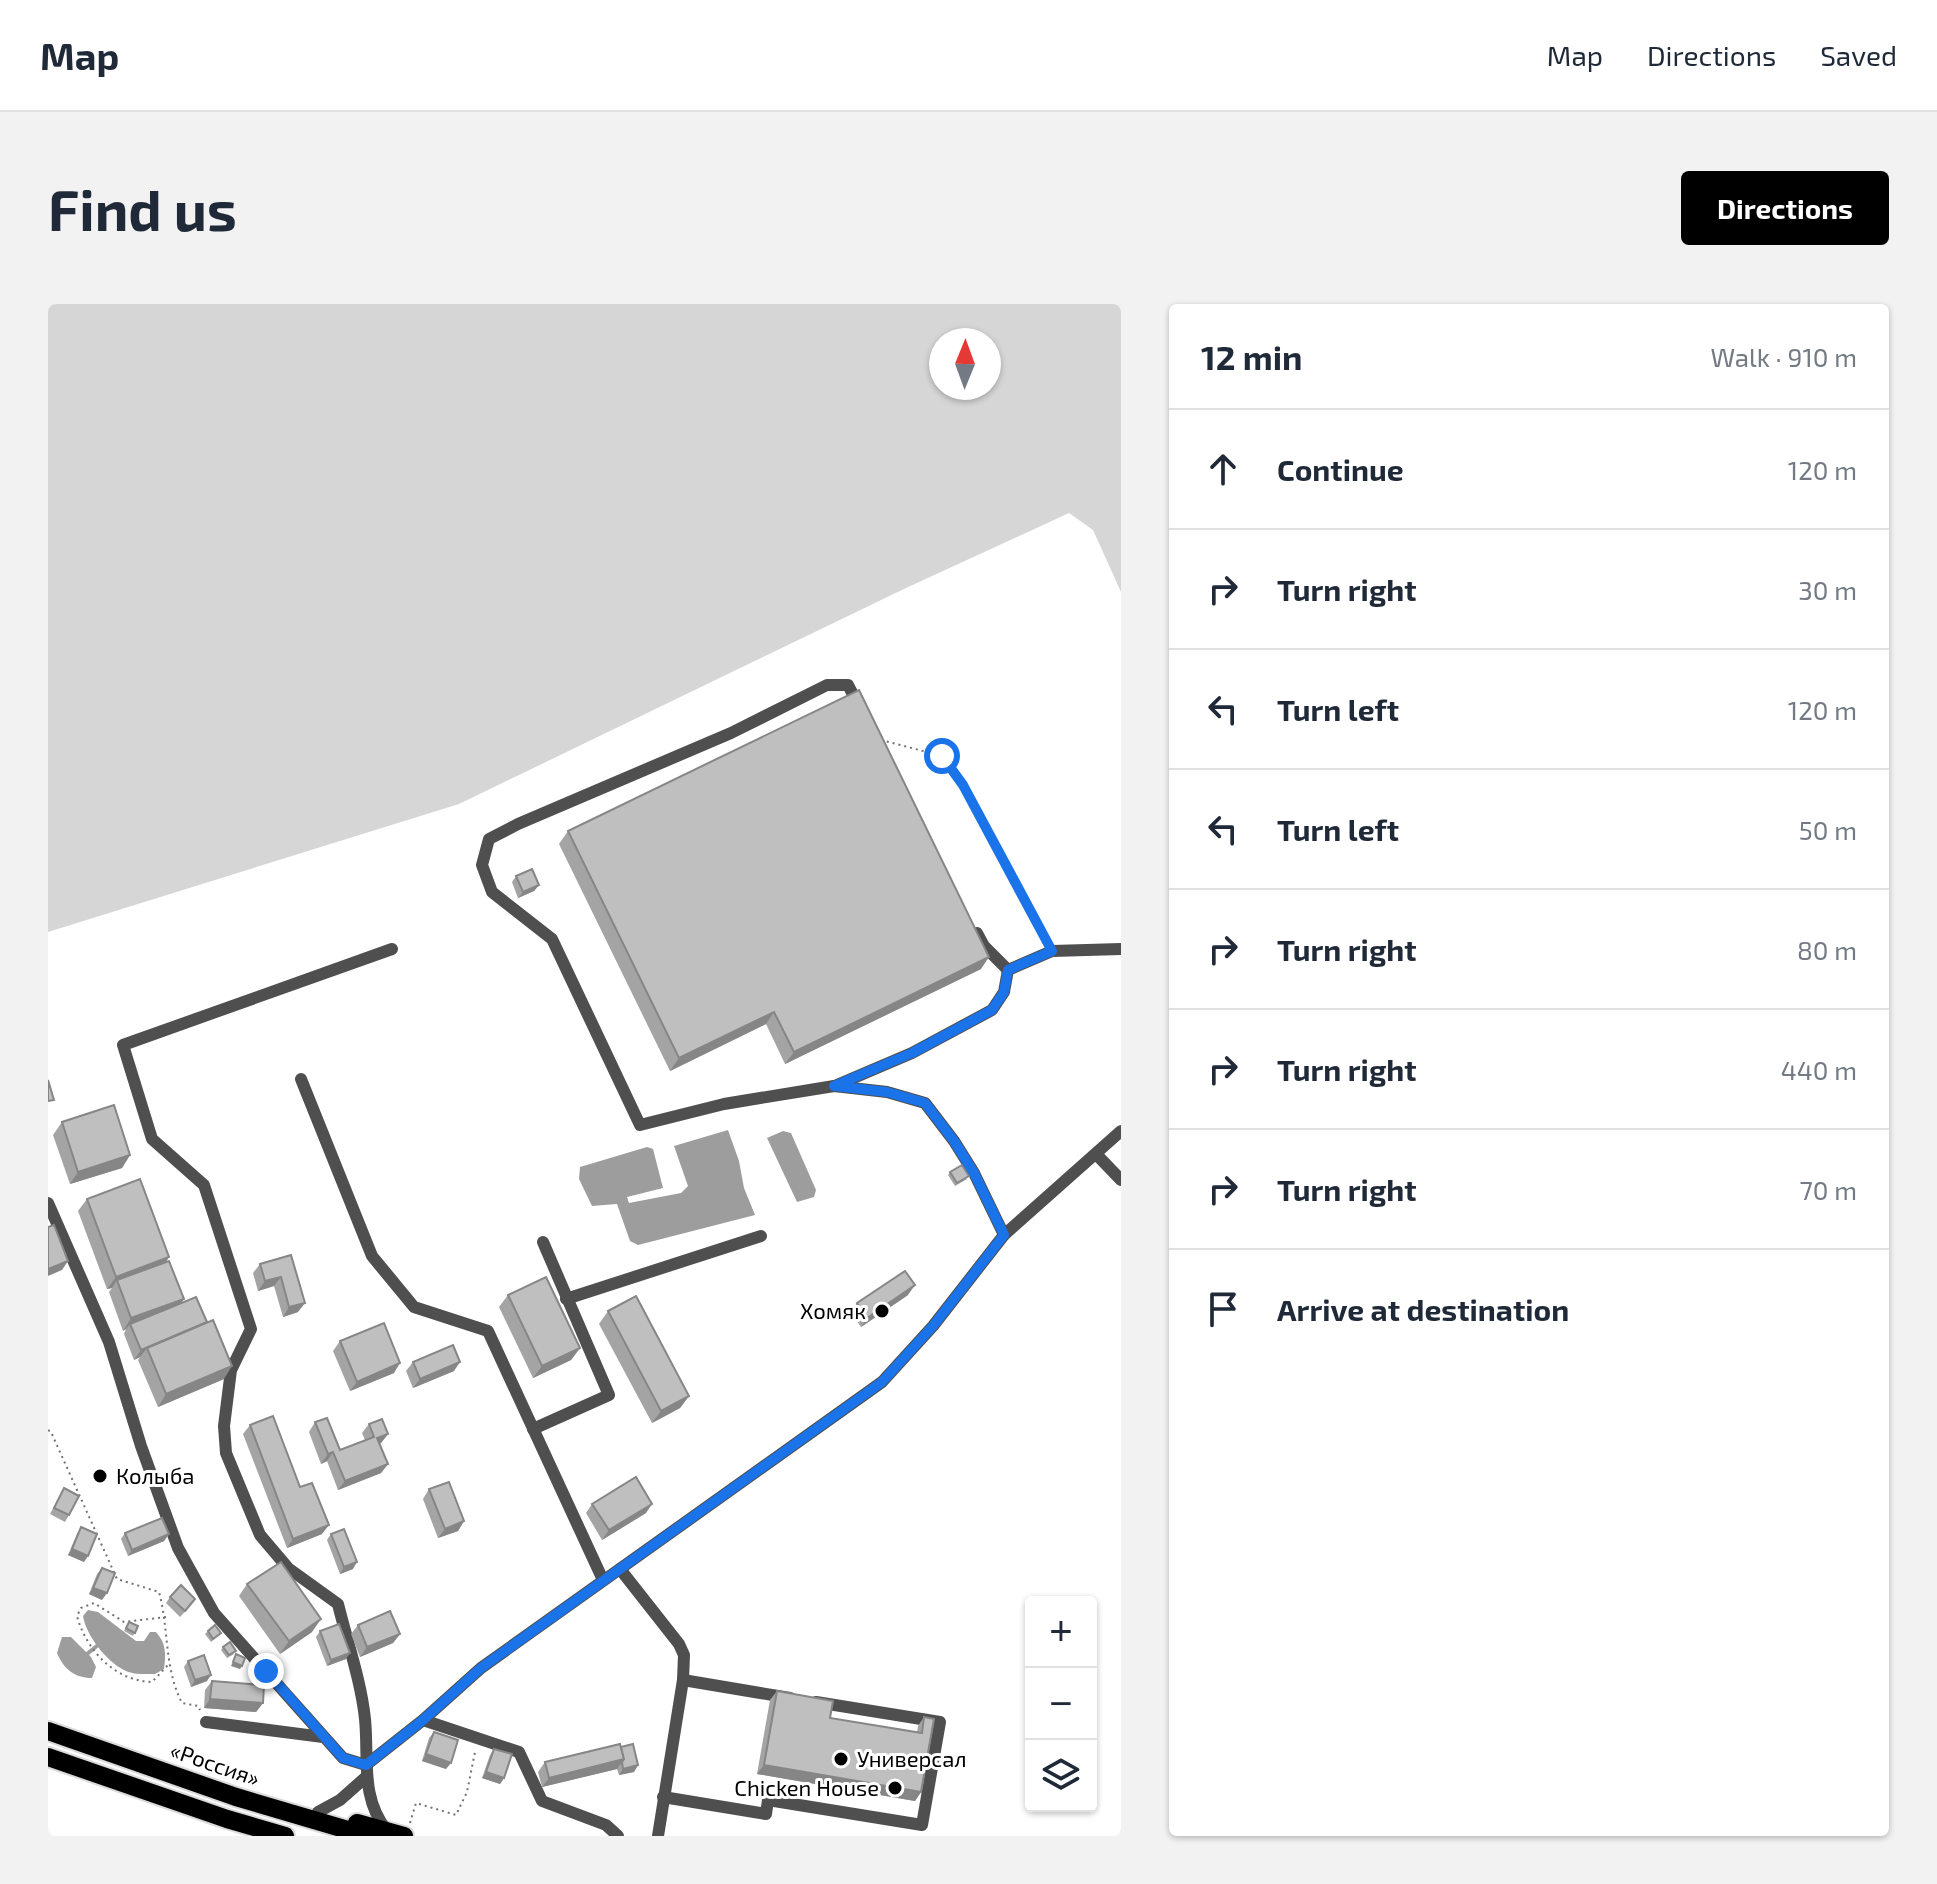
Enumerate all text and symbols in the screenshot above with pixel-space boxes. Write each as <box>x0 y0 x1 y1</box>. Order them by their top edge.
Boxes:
text: Map <box>40 32 119 78</box>
text: Map <box>1547 38 1603 72</box>
text: Directions <box>1647 38 1776 72</box>
text: Saved <box>1820 38 1897 72</box>
button: Directions <box>1681 171 1889 245</box>
text: Find us <box>48 175 237 242</box>
north arrow <box>929 328 1001 400</box>
text: 12 min <box>1201 336 1303 377</box>
text: Walk · 910 m <box>1710 341 1857 372</box>
icon: ahead <box>1201 447 1245 491</box>
text: Continue <box>1277 451 1404 487</box>
text: 120 m <box>1788 454 1857 485</box>
icon: right <box>1201 567 1245 611</box>
text: Turn right <box>1277 571 1417 607</box>
text: 30 m <box>1798 574 1857 605</box>
icon: left <box>1201 687 1245 731</box>
text: Turn left <box>1277 691 1399 727</box>
text: 120 m <box>1788 694 1857 725</box>
route start <box>924 738 960 774</box>
icon: left <box>1201 807 1245 851</box>
text: Turn left <box>1277 811 1399 847</box>
text: 50 m <box>1799 814 1857 845</box>
icon: right <box>1201 927 1245 971</box>
text: Turn right <box>1277 931 1417 967</box>
text: 80 m <box>1797 934 1857 965</box>
icon: right <box>1201 1047 1245 1091</box>
text: Turn right <box>1277 1051 1417 1087</box>
text: 440 m <box>1781 1054 1857 1085</box>
icon: right <box>1201 1167 1245 1211</box>
text: Turn right <box>1277 1171 1417 1207</box>
text: 70 m <box>1799 1174 1857 1205</box>
icon: arrive <box>1201 1287 1245 1331</box>
text: Arrive at destination <box>1277 1291 1569 1327</box>
place label: Хомяк <box>800 1297 866 1323</box>
marker: Хомяк <box>873 1302 891 1320</box>
place label: Колыба <box>116 1462 194 1488</box>
marker: Колыба <box>91 1467 109 1485</box>
map controls <box>1025 1596 1097 1812</box>
button: + <box>1025 1596 1097 1668</box>
route end <box>248 1653 284 1689</box>
button: − <box>1025 1668 1097 1740</box>
street label: «Россия» <box>167 1736 264 1791</box>
button: layers <box>1025 1740 1097 1812</box>
place label: Универсал <box>857 1745 967 1771</box>
marker: Универсал <box>832 1750 850 1768</box>
place label: Chicken House <box>734 1774 879 1800</box>
marker: Chicken House <box>886 1779 904 1797</box>

